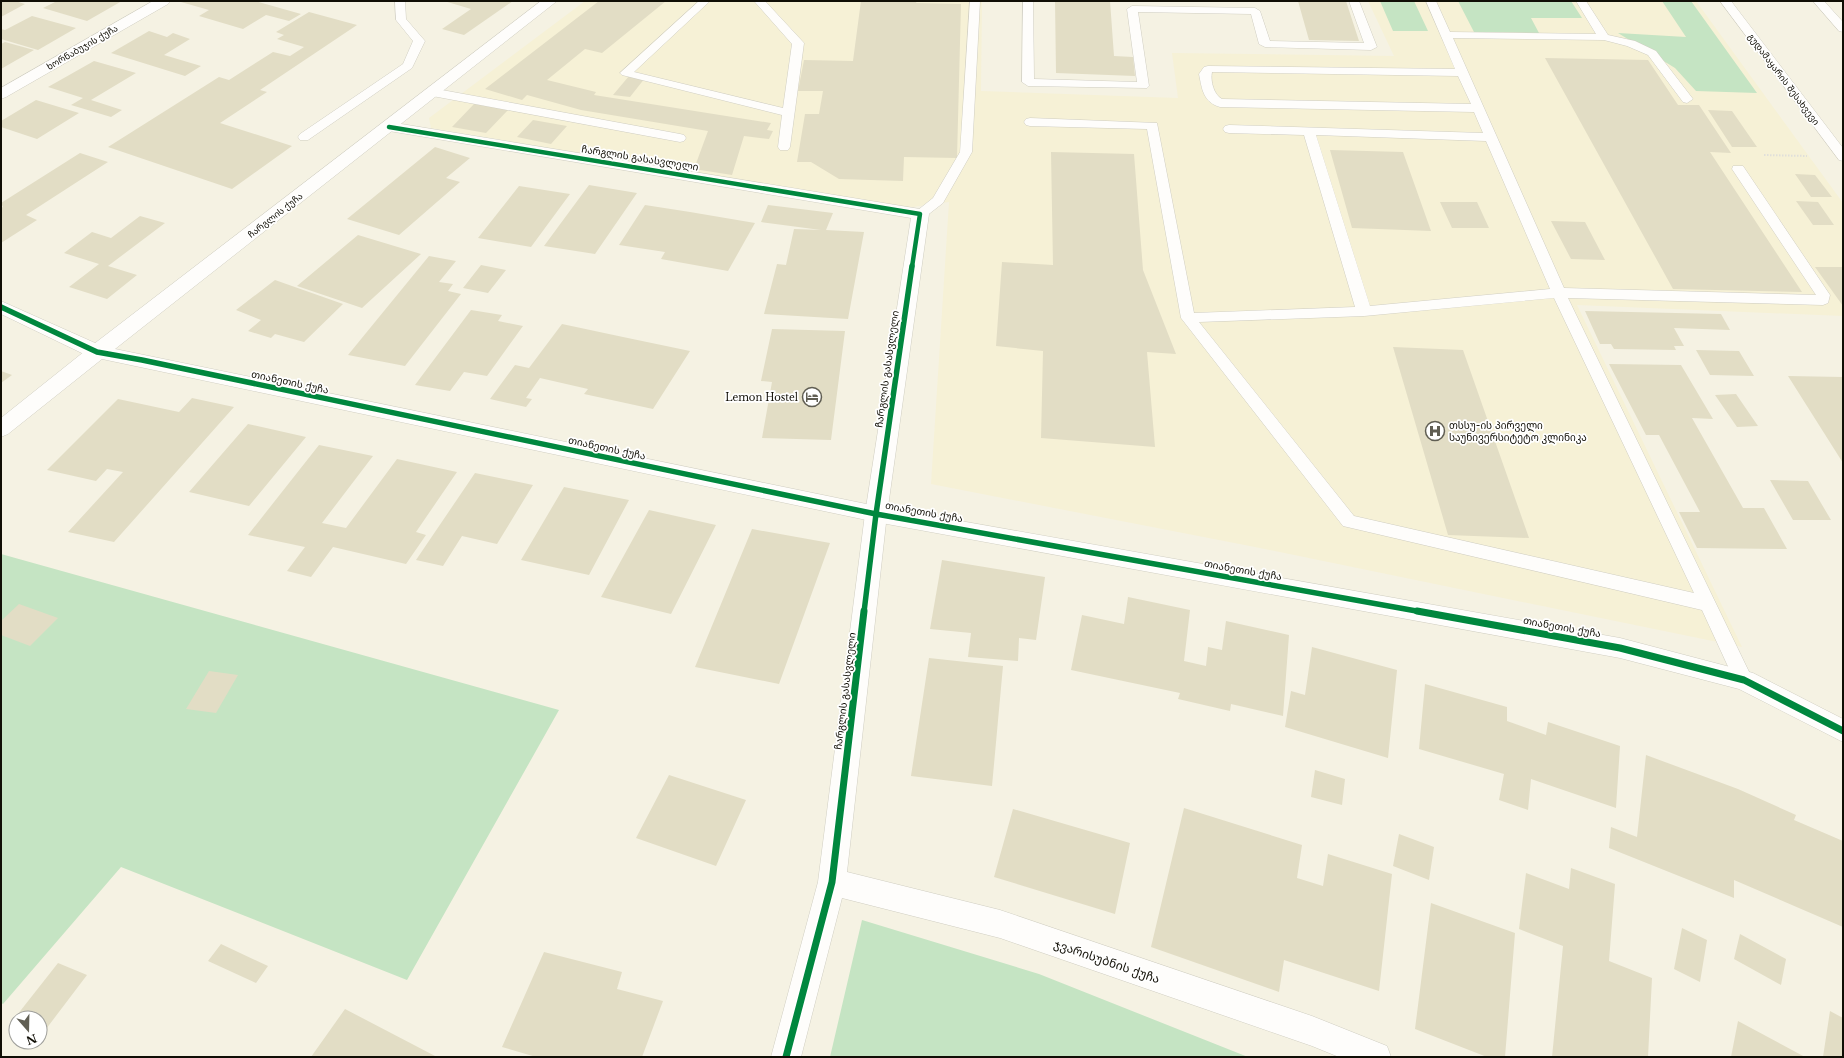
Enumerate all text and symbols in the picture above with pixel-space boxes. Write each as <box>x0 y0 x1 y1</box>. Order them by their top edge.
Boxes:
street label: ხორნაბუჯის ქუჩა <box>44 22 120 72</box>
street label: გუდამაყარის შესახვევი <box>1745 31 1822 128</box>
street label: ჩარგლის გასასვლელი <box>581 142 700 174</box>
street label: ჩარგლის ქუჩა <box>245 190 305 241</box>
street label: ჩარგლის გასასვლელი <box>872 309 902 428</box>
street label: თიანეთის ქუჩა <box>250 367 330 397</box>
hotel icon: Lemon Hostel <box>801 386 823 408</box>
place label: Lemon Hostel <box>725 391 798 404</box>
place label: თსსუ-ის პირველი საუნივერსიტეტო კლინიკა <box>1449 419 1587 444</box>
hospital icon: თსსუ-ის პირველი საუნივერსიტეტო კლინიკა <box>1424 420 1446 442</box>
street label: თიანეთის ქუჩა <box>567 433 647 463</box>
street label: თიანეთის ქუჩა <box>884 499 964 525</box>
street label: თიანეთის ქუჩა <box>1203 557 1283 583</box>
street label: თიანეთის ქუჩა <box>1522 614 1602 640</box>
street label: ჩარგლის გასასვლელი <box>831 631 859 750</box>
street label: ჯვარისუბნის ქუჩა <box>1052 936 1162 986</box>
north arrow <box>8 1010 48 1050</box>
text: N <box>24 1031 39 1048</box>

